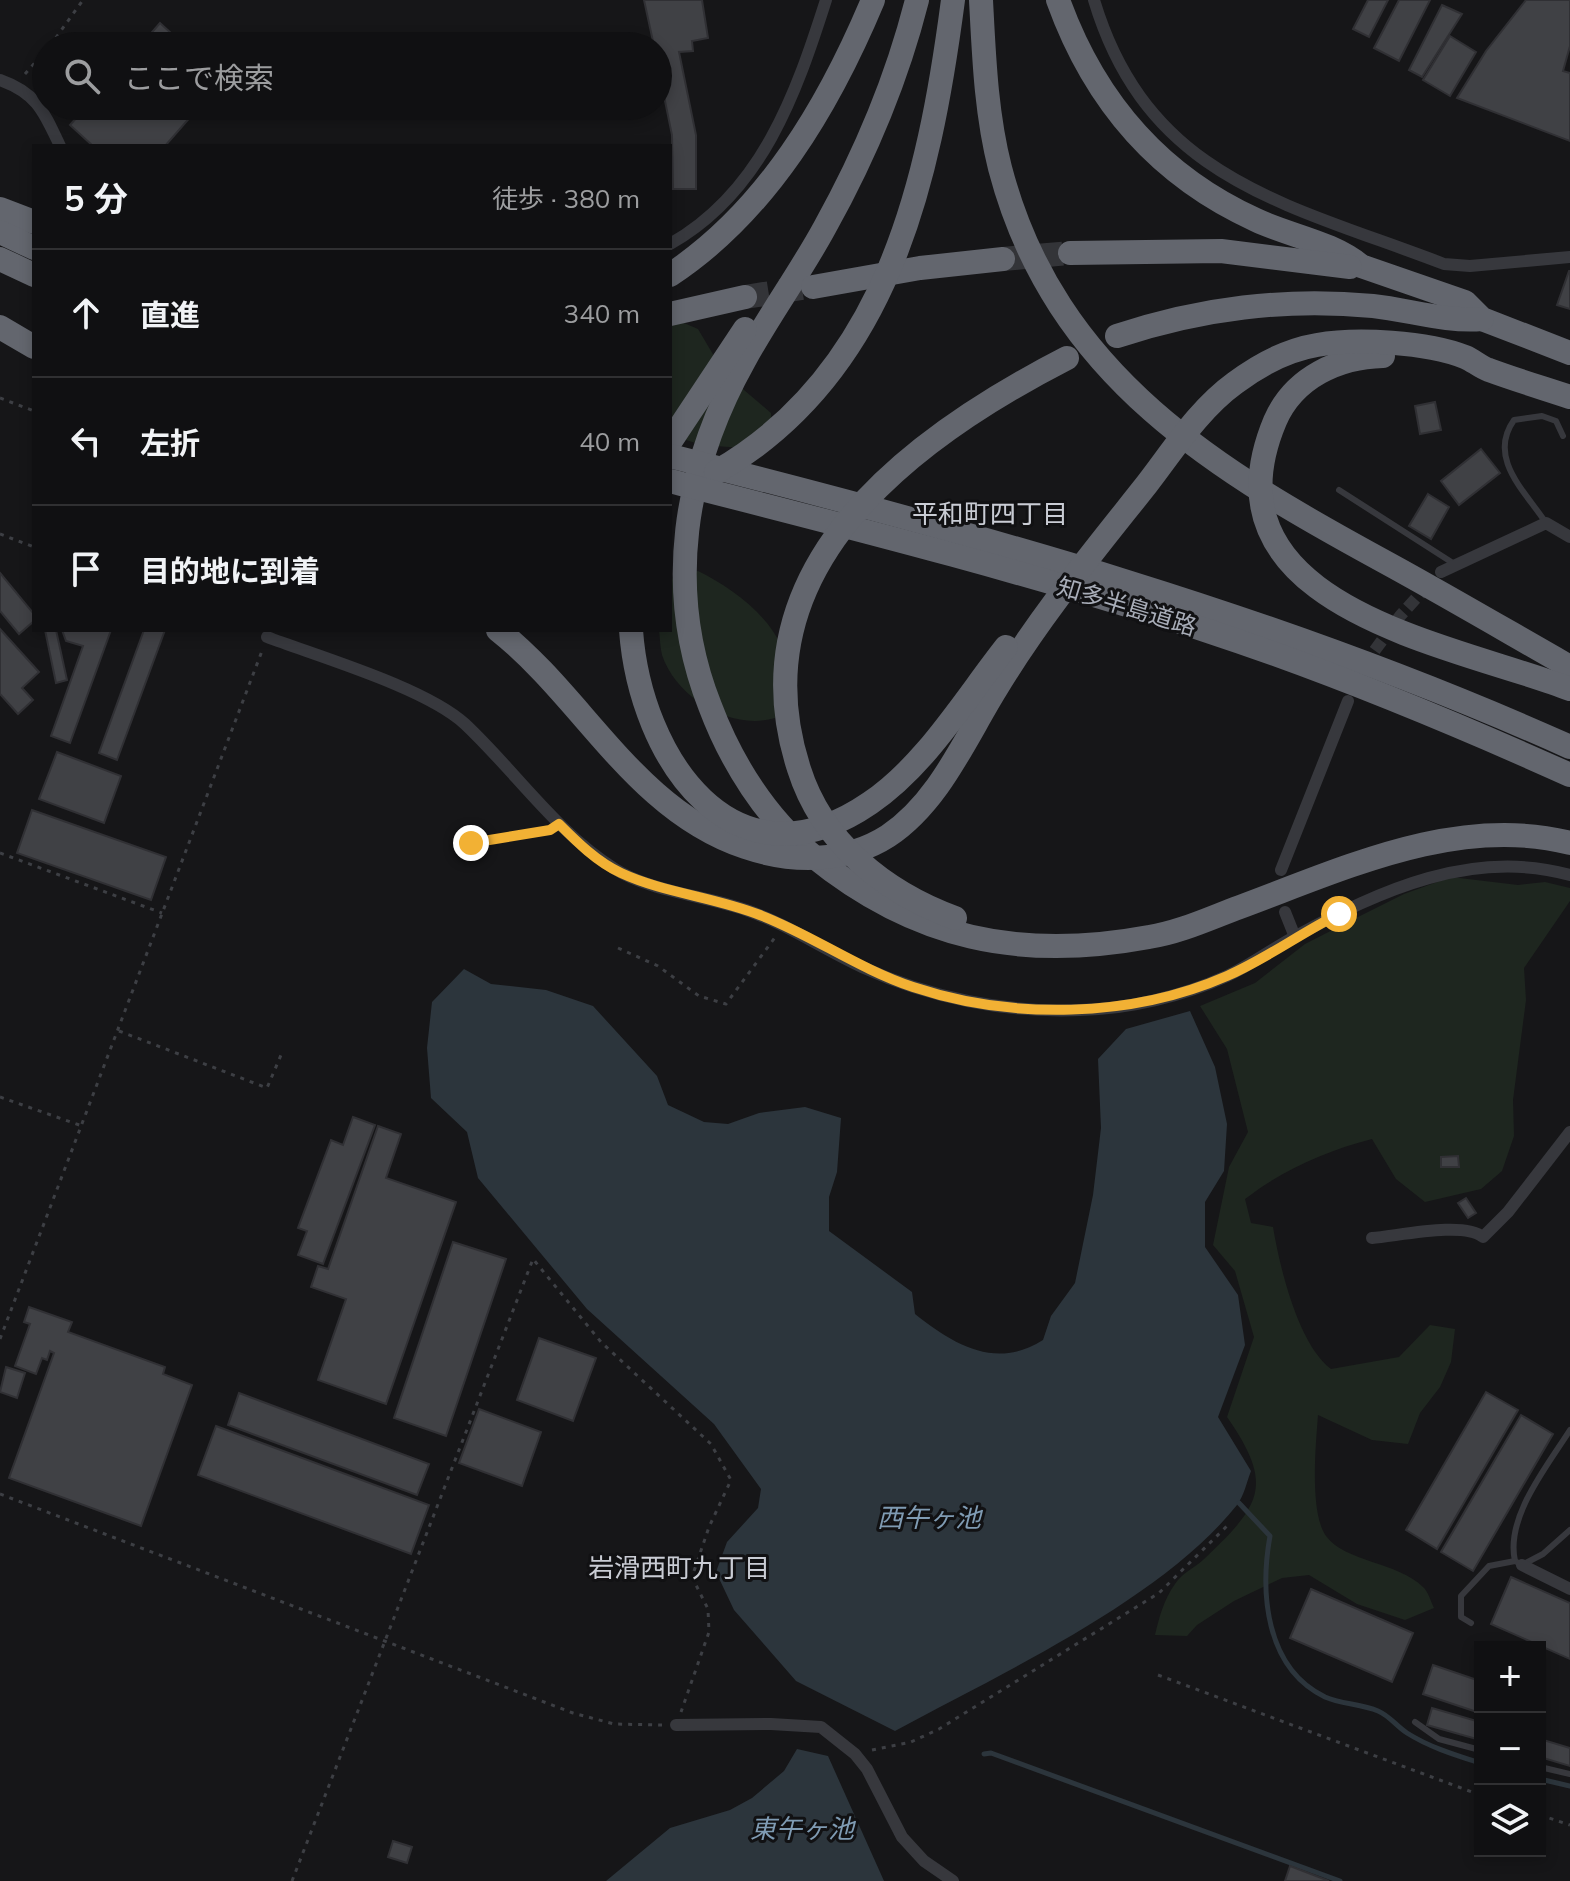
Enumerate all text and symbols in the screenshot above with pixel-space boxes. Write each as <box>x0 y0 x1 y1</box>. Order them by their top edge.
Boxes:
search box <box>32 32 672 120</box>
icon: search <box>60 54 104 98</box>
text: ここで検索 <box>124 59 274 97</box>
text: 5 分 <box>64 177 128 220</box>
text: 徒歩 · 380 m <box>492 182 640 215</box>
icon: ahead <box>64 291 108 335</box>
text: 直進 <box>140 296 200 334</box>
text: 340 m <box>564 297 640 330</box>
icon: left <box>64 419 108 463</box>
text: 左折 <box>140 424 200 462</box>
text: 40 m <box>579 425 640 458</box>
district label: 平和町四丁目 <box>912 497 1068 530</box>
icon: arrive <box>64 547 108 591</box>
text: 目的地に到着 <box>140 552 320 590</box>
street label: 知多半島道路 <box>1054 571 1200 641</box>
route end <box>453 825 489 861</box>
route start <box>1321 896 1357 932</box>
water label: 西午ヶ池 <box>877 1501 984 1534</box>
district label: 岩滑西町九丁目 <box>588 1551 770 1584</box>
map controls <box>1474 1641 1546 1857</box>
button: + <box>1474 1641 1546 1713</box>
button: − <box>1474 1713 1546 1785</box>
button: layers <box>1474 1785 1546 1857</box>
water label: 東午ヶ池 <box>750 1812 857 1845</box>

